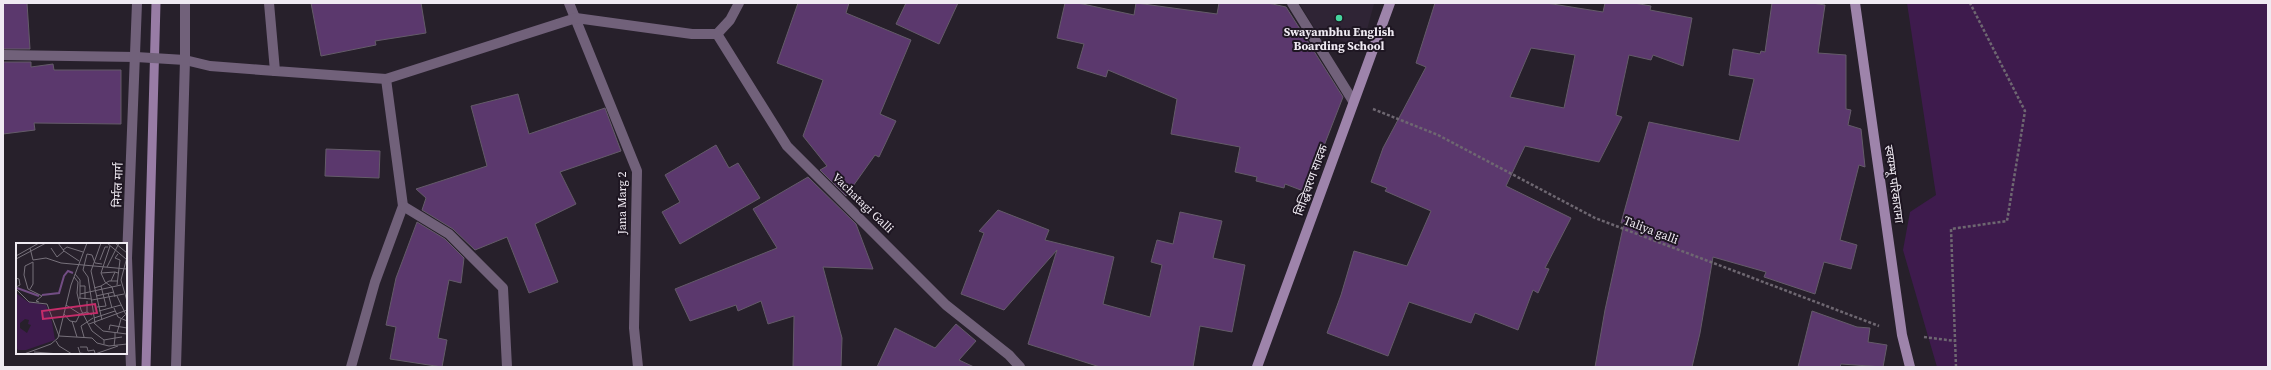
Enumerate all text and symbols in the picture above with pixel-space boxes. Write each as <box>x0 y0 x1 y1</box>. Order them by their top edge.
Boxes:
marker: Swayambhu English Boarding School <box>1334 13 1344 23</box>
place label: Swayambhu English Boarding School <box>1284 24 1395 54</box>
street label: सिद्धिचरण सादक <box>1291 141 1332 218</box>
street label: स्वयम्भू परिकारामा <box>1881 144 1908 225</box>
street label: निर्मल मार्ग <box>109 161 127 208</box>
street label: Vachatagi Galli <box>829 170 898 237</box>
street label: Jana Marg 2 <box>614 171 630 236</box>
street label: Taliya galli <box>1621 212 1681 248</box>
inset map <box>16 243 127 354</box>

